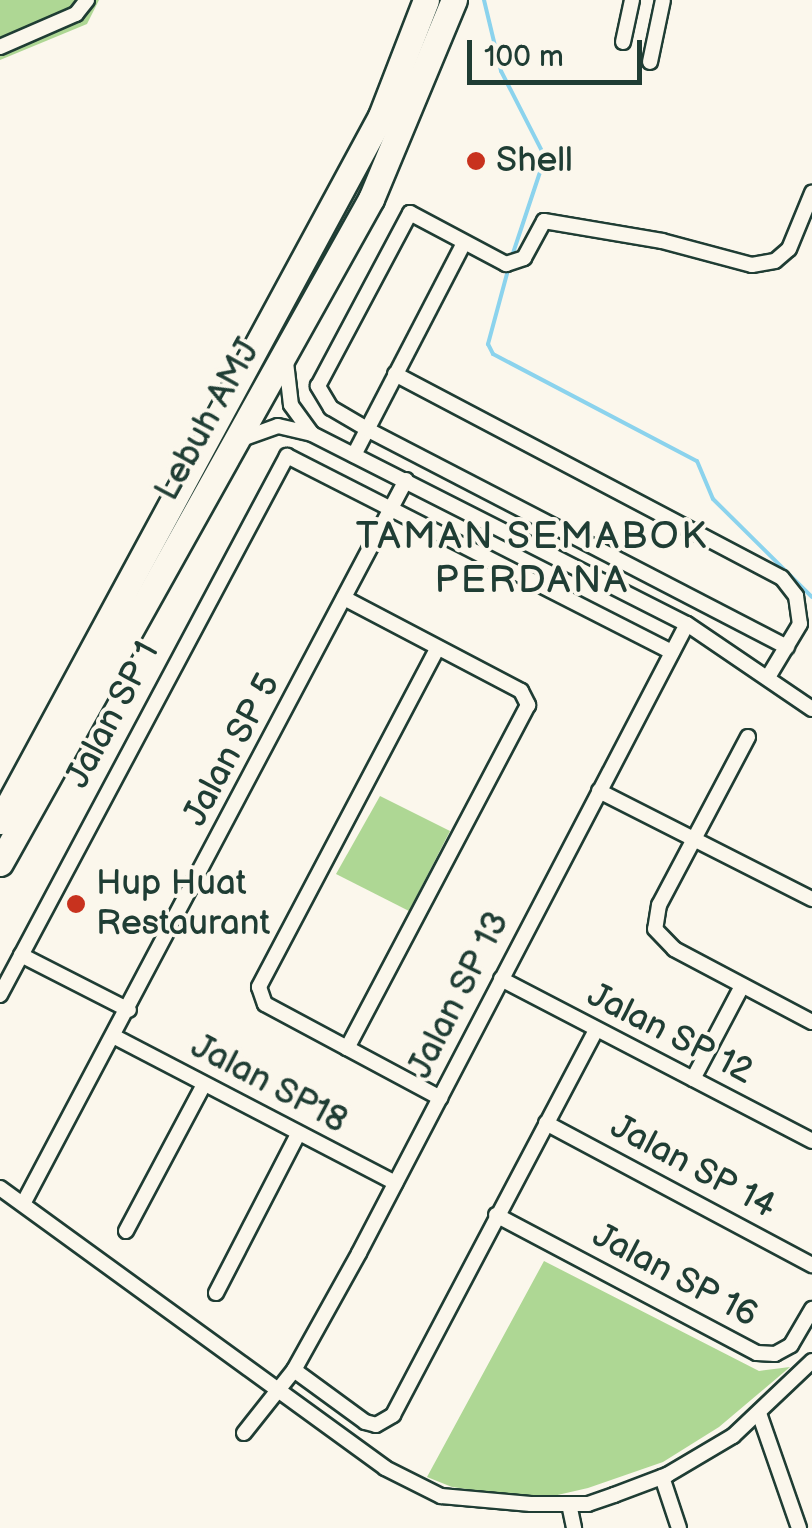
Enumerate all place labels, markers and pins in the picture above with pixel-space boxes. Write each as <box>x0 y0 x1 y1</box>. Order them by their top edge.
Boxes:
place label: Shell <box>496 140 573 182</box>
marker: Shell <box>465 150 487 172</box>
place label: Hup Huat Restaurant <box>96 863 270 945</box>
marker: Hup Huat Restaurant <box>65 893 87 915</box>

